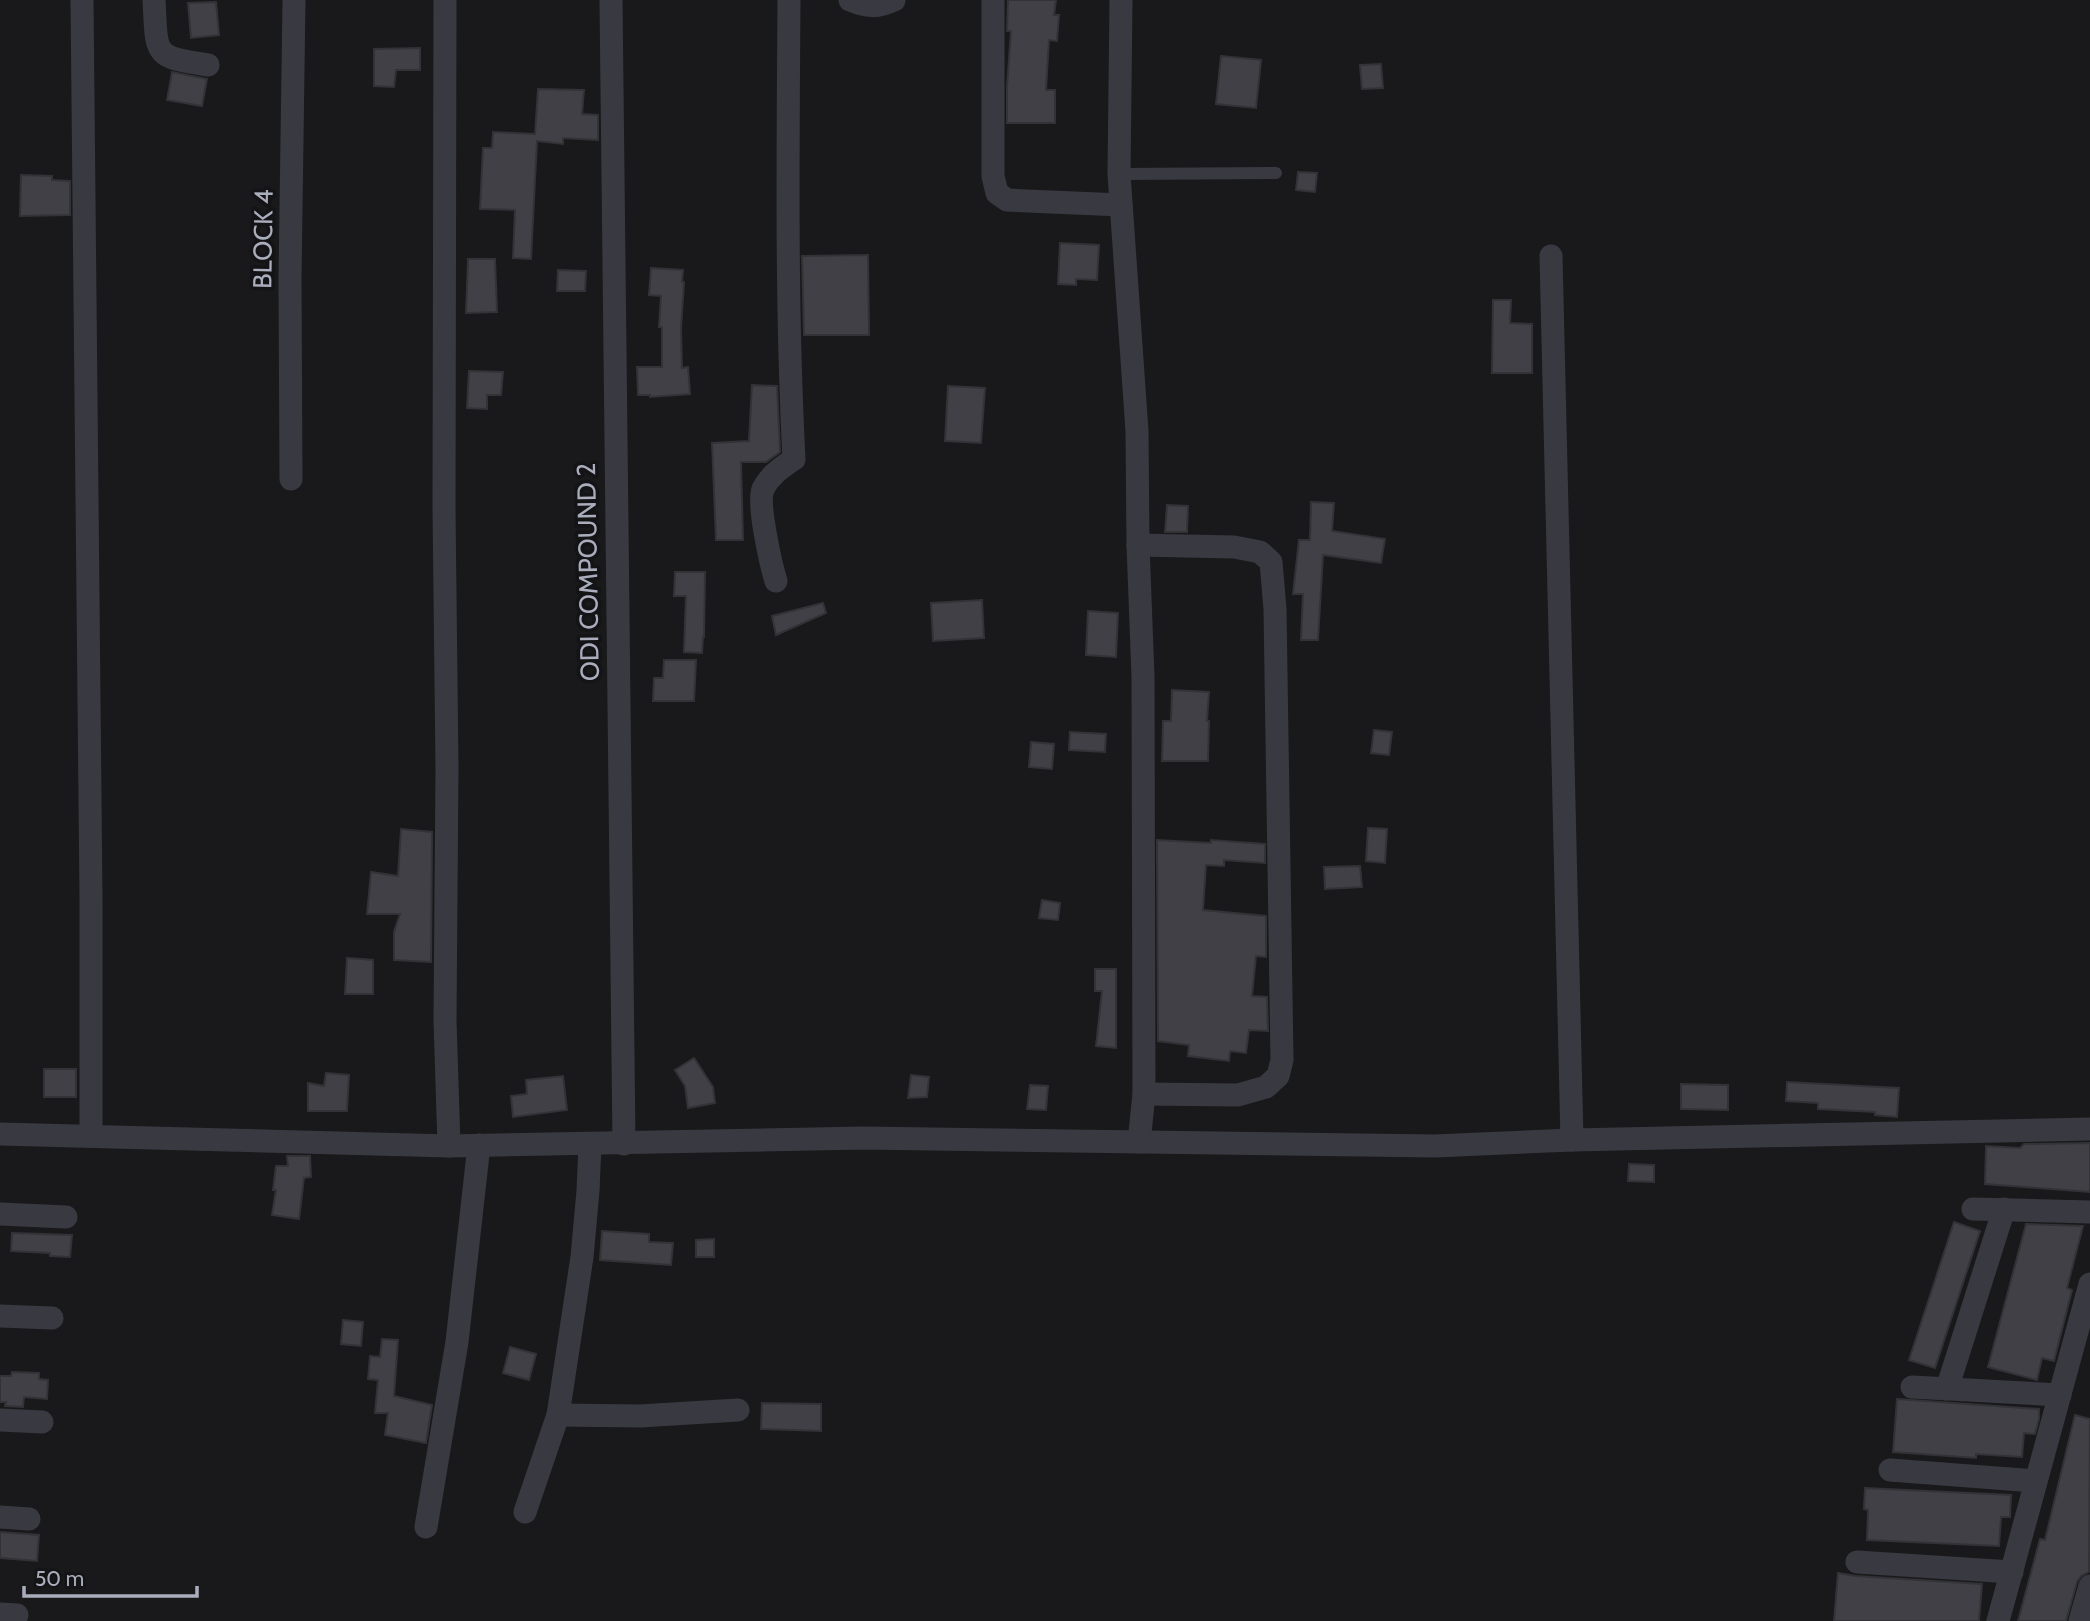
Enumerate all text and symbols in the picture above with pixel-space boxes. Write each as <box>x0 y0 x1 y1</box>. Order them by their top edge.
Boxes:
street label: BLOCK 4 <box>246 189 280 289</box>
street label: ODI COMPOUND 2 <box>570 463 606 681</box>
scale bar <box>24 1554 198 1598</box>
text: 50 m <box>35 1566 84 1591</box>

